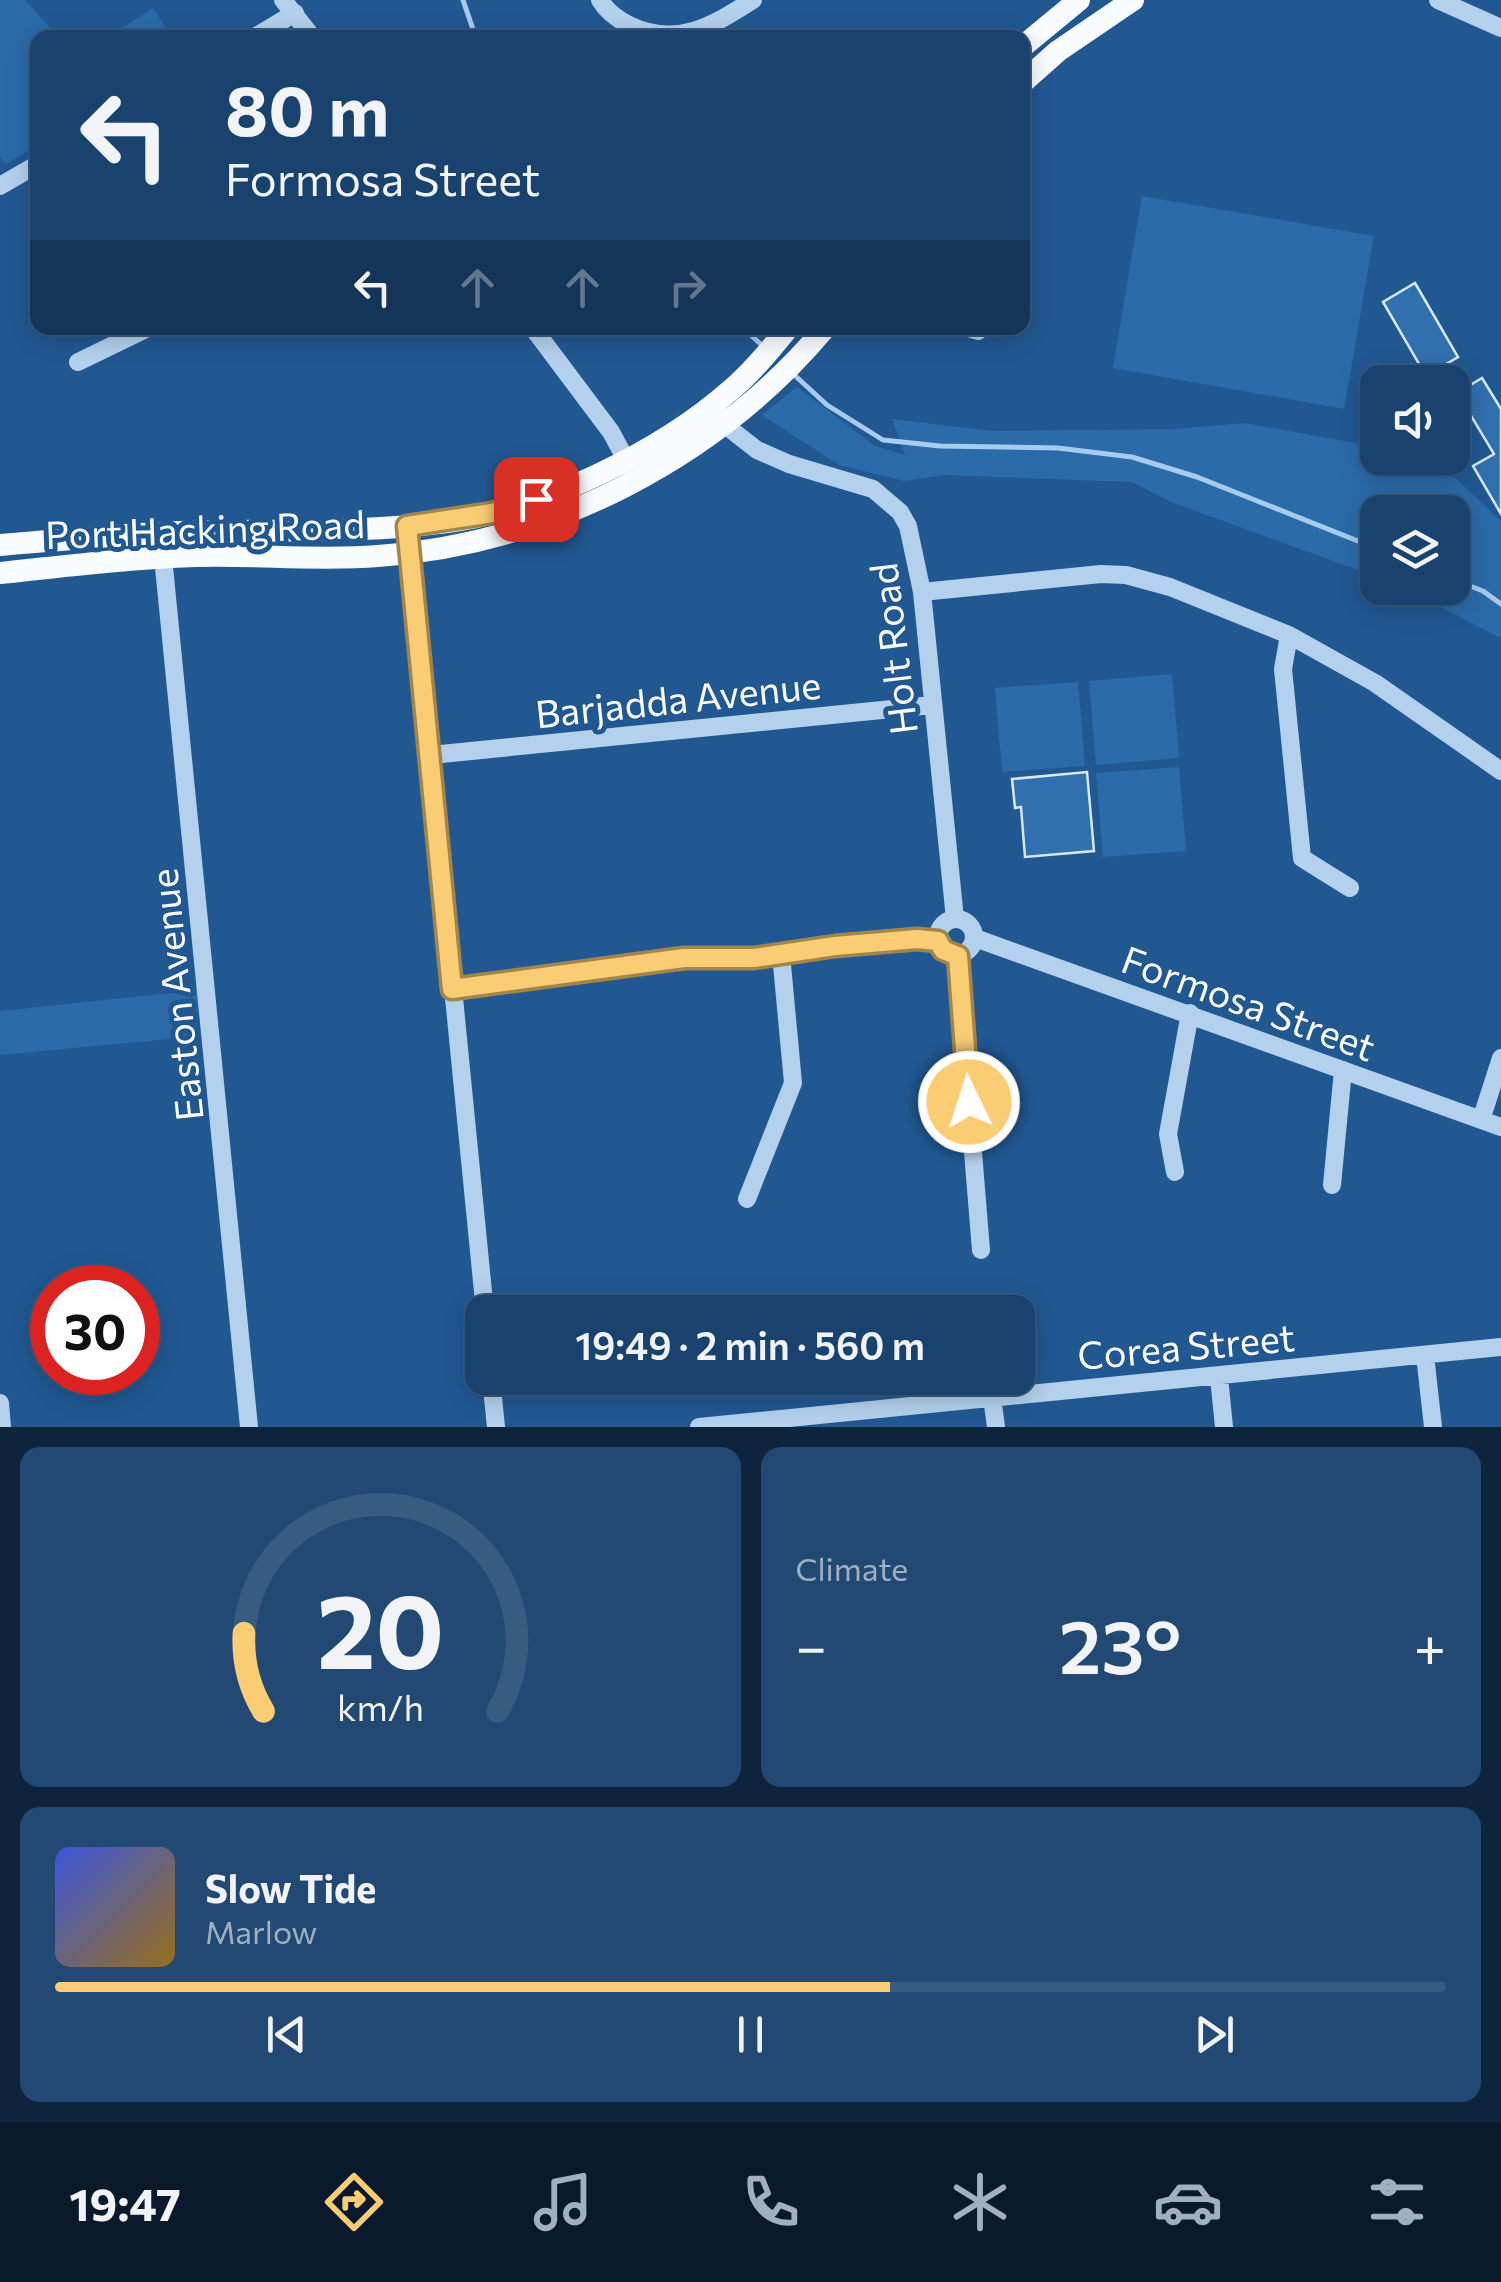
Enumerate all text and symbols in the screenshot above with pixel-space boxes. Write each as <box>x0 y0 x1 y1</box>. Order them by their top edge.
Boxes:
text: 80 m <box>225 65 389 150</box>
icon: left <box>60 70 190 200</box>
text: Formosa Street <box>225 150 540 205</box>
icon: left <box>345 260 400 315</box>
icon: ahead <box>450 260 505 315</box>
icon: ahead <box>555 260 610 315</box>
icon: right <box>660 260 715 315</box>
map controls <box>1360 365 1470 605</box>
button: sound <box>1360 365 1470 475</box>
pin <box>494 457 579 542</box>
icon: arrive <box>509 472 564 527</box>
button: layers <box>1360 495 1470 605</box>
street label: Port Hacking Road <box>44 499 366 557</box>
street label: Holt Road <box>858 561 926 737</box>
street label: Barjadda Avenue <box>533 660 823 736</box>
street label: Easton Avenue <box>138 867 212 1123</box>
street label: Formosa Street <box>1116 934 1382 1070</box>
position arrow <box>917 1050 1021 1154</box>
speed limit sign: 30 <box>30 1265 160 1395</box>
street label: Corea Street <box>1075 1312 1297 1378</box>
text: 19:49 · 2 min · 560 m <box>575 1321 925 1368</box>
text: Climate <box>796 1548 908 1588</box>
text: 20 <box>316 1563 444 1690</box>
text: 23° <box>1059 1598 1181 1689</box>
text: − <box>796 1611 827 1678</box>
text: + <box>1414 1611 1446 1678</box>
text: km/h <box>337 1685 424 1728</box>
text: Slow Tide <box>205 1864 376 1911</box>
text: Marlow <box>205 1911 317 1951</box>
icon: previous <box>259 2007 314 2062</box>
icon: pause <box>723 2007 778 2062</box>
icon: next <box>1187 2007 1242 2062</box>
icon: directions <box>319 2167 389 2237</box>
icon: music <box>528 2167 598 2237</box>
icon: phone <box>736 2167 806 2237</box>
icon: climate <box>945 2167 1015 2237</box>
icon: car <box>1153 2167 1223 2237</box>
icon: filters <box>1362 2167 1432 2237</box>
text: 19:47 <box>69 2175 181 2230</box>

